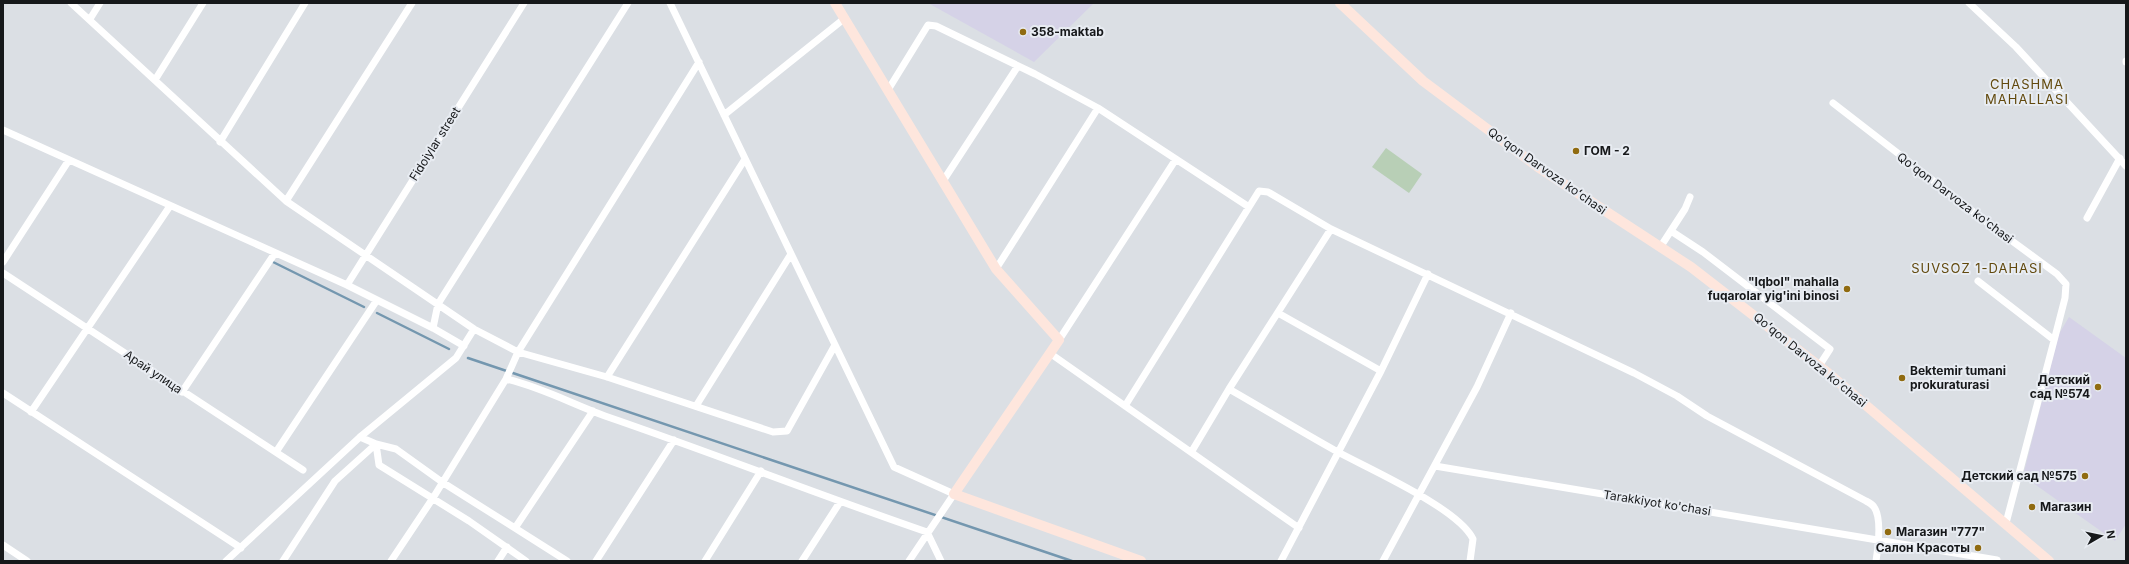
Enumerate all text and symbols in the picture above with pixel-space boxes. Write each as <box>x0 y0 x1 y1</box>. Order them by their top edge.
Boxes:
place label: 358-maktab <box>1031 24 1104 39</box>
marker: 358-maktab <box>1018 27 1028 37</box>
district label: CHASHMA MAHALLASI <box>1985 76 2069 107</box>
street label: Fidoiylar street <box>406 104 463 183</box>
street label: Qoʻqon Darvoza koʻchasi <box>1485 124 1610 217</box>
place label: ГОМ - 2 <box>1584 143 1630 158</box>
marker: ГОМ - 2 <box>1571 146 1581 156</box>
street label: Qo'qon Darvoza ko'chasi <box>1894 149 2016 246</box>
district label: SUVSOZ 1-DAHASI <box>1911 260 2043 276</box>
place label: "Iqbol" mahalla fuqarolar yig'ini binosi <box>1708 274 1839 303</box>
marker: "Iqbol" mahalla fuqarolar yig'ini binosi <box>1842 284 1852 294</box>
street label: Qoʻqon Darvoza koʻchasi <box>1751 309 1870 410</box>
street label: Арай улица <box>121 347 185 397</box>
place label: Bektemir tumani prokuraturasi <box>1910 363 2006 392</box>
place label: Детский сад №574 <box>2030 372 2090 401</box>
marker: Bektemir tumani prokuraturasi <box>1897 373 1907 383</box>
marker: Детский сад №574 <box>2093 382 2103 392</box>
place label: Детский сад №575 <box>1961 468 2077 483</box>
marker: Детский сад №575 <box>2080 471 2090 481</box>
street label: Tarakkiyot ko'chasi <box>1602 487 1712 518</box>
place label: Магазин <box>2040 499 2092 514</box>
marker: Магазин <box>2027 502 2037 512</box>
north arrow <box>2081 516 2121 556</box>
place label: Магазин "777" <box>1896 524 1985 539</box>
marker: Магазин "777" <box>1883 527 1893 537</box>
text: N <box>2103 529 2118 540</box>
place label: Салон Красоты <box>1876 540 1970 555</box>
marker: Салон Красоты <box>1973 543 1983 553</box>

